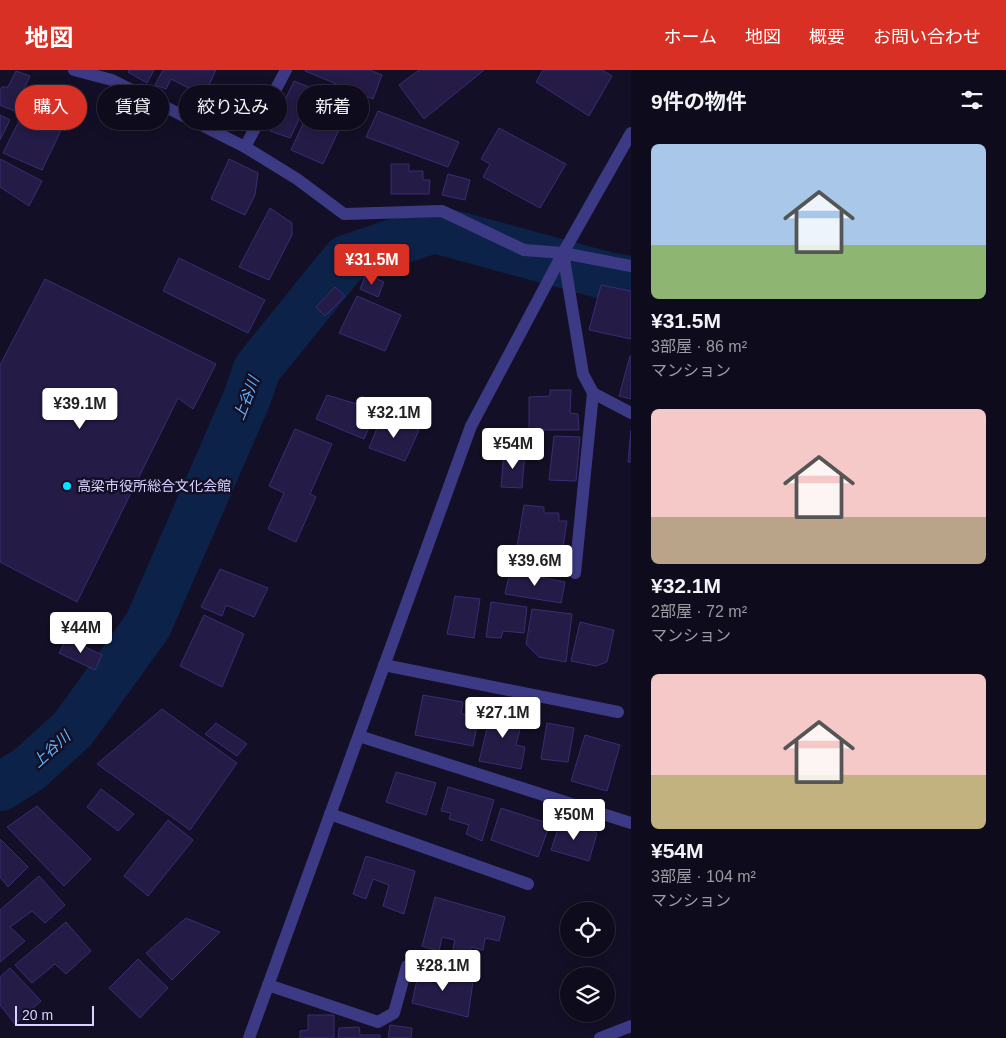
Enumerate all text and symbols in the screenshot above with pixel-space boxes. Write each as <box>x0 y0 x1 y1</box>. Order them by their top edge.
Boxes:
text: 地図 <box>25 24 73 51</box>
text: ホーム <box>664 27 717 47</box>
text: 地図 <box>745 27 781 47</box>
text: 概要 <box>809 27 845 47</box>
text: お問い合わせ <box>873 27 981 47</box>
chip: 購入 <box>15 85 87 130</box>
chip: 賃貸 <box>97 85 169 130</box>
chip: 絞り込み <box>179 85 287 130</box>
chip: 新着 <box>297 85 369 130</box>
icon: filters <box>958 86 986 114</box>
text: 9件の物件 <box>651 90 747 113</box>
icon: home <box>774 177 864 267</box>
pin: ¥31.5M <box>331 244 413 286</box>
text: ¥31.5M <box>345 251 399 268</box>
text: ¥31.5M <box>651 309 721 332</box>
text: 3部屋 · 86 m² <box>651 338 747 355</box>
text: マンション <box>651 362 731 379</box>
water label: 上谷川 <box>230 372 263 422</box>
pin: ¥39.1M <box>39 388 121 430</box>
text: ¥39.1M <box>53 395 107 412</box>
pin: ¥32.1M <box>353 396 435 439</box>
text: ¥32.1M <box>367 404 421 421</box>
pin: ¥54M <box>483 428 543 470</box>
text: ¥54M <box>493 435 533 452</box>
icon: home <box>774 442 864 532</box>
place label: 高梁市役所総合文化会館 <box>77 478 231 494</box>
marker: 高梁市役所総合文化会館 <box>61 480 73 492</box>
pin: ¥39.6M <box>494 544 576 587</box>
text: ¥39.6M <box>508 552 562 569</box>
text: ¥32.1M <box>651 574 721 597</box>
text: 2部屋 · 72 m² <box>651 603 747 620</box>
pin: ¥44M <box>51 612 111 654</box>
text: ¥44M <box>61 619 101 636</box>
text: マンション <box>651 627 731 644</box>
pin: ¥27.1M <box>462 696 544 739</box>
text: ¥27.1M <box>476 704 530 721</box>
icon: home <box>774 707 864 797</box>
water label: 上谷川 <box>29 726 75 770</box>
pin: ¥50M <box>544 798 604 841</box>
text: ¥50M <box>554 806 594 823</box>
text: ¥54M <box>651 839 704 862</box>
text: 3部屋 · 104 m² <box>651 868 756 885</box>
text: マンション <box>651 892 731 909</box>
map controls <box>560 902 615 1022</box>
button: locate <box>560 902 615 957</box>
pin: ¥28.1M <box>402 950 484 992</box>
text: ¥28.1M <box>416 957 470 974</box>
button: layers <box>560 967 615 1022</box>
scale bar <box>15 1003 94 1026</box>
text: 20 m <box>22 1007 53 1023</box>

